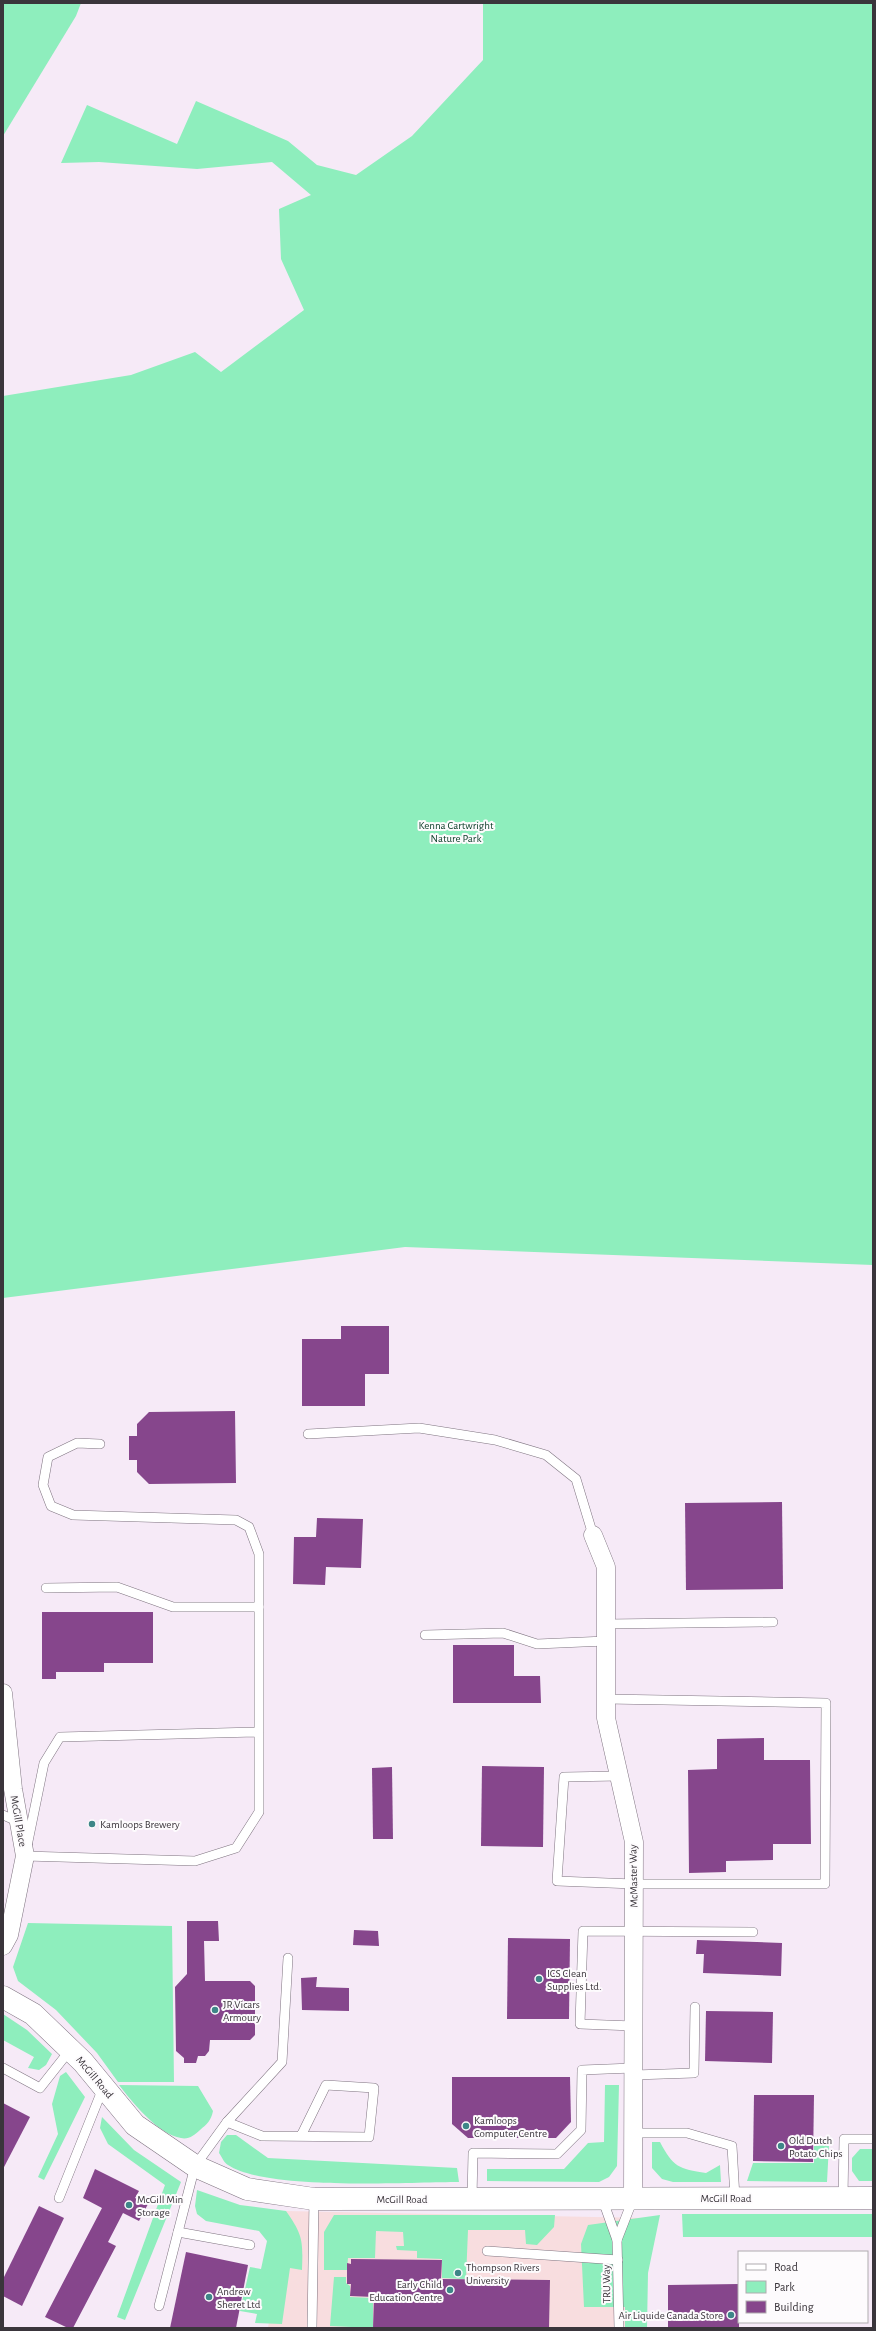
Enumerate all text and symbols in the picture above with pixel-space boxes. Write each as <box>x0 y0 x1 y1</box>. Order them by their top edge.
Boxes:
park label: Kenna Cartwright Nature Park <box>419 820 494 844</box>
street label: McGill Place <box>9 1795 28 1848</box>
marker: Kamloops Brewery <box>87 1819 97 1829</box>
place label: Kamloops Brewery <box>100 1819 180 1830</box>
street label: McMaster Way <box>627 1844 640 1908</box>
place label: ICS Clean Supplies Ltd. <box>547 1968 601 1992</box>
marker: ICS Clean Supplies Ltd. <box>534 1974 544 1984</box>
place label: JR Vicars Armoury <box>223 1999 261 2023</box>
marker: JR Vicars Armoury <box>210 2005 220 2015</box>
street label: McGill Road <box>74 2054 115 2101</box>
place label: Kamloops Computer Centre <box>474 2115 547 2139</box>
marker: Kamloops Computer Centre <box>461 2121 471 2131</box>
place label: Old Dutch Potato Chips <box>789 2135 843 2159</box>
marker: Old Dutch Potato Chips <box>776 2141 786 2151</box>
street label: McGill Road <box>700 2193 752 2204</box>
place label: McGill Min Storage <box>137 2194 183 2218</box>
street label: McGill Road <box>376 2194 428 2205</box>
marker: McGill Min Storage <box>124 2200 134 2210</box>
legend <box>738 2251 868 2323</box>
text: Road <box>774 2261 798 2273</box>
place label: Thompson Rivers University <box>466 2262 540 2286</box>
street label: TRU Way <box>601 2264 612 2304</box>
marker: Thompson Rivers University <box>453 2268 463 2278</box>
place label: Early Child Education Centre <box>369 2279 442 2303</box>
text: Park <box>774 2281 795 2293</box>
marker: Early Child Education Centre <box>445 2285 455 2295</box>
place label: Andrew Sheret Ltd <box>217 2286 261 2310</box>
marker: Andrew Sheret Ltd <box>204 2292 214 2302</box>
text: Building <box>774 2301 814 2313</box>
place label: Air Liquide Canada Store <box>618 2310 723 2321</box>
marker: Air Liquide Canada Store <box>726 2310 736 2320</box>

